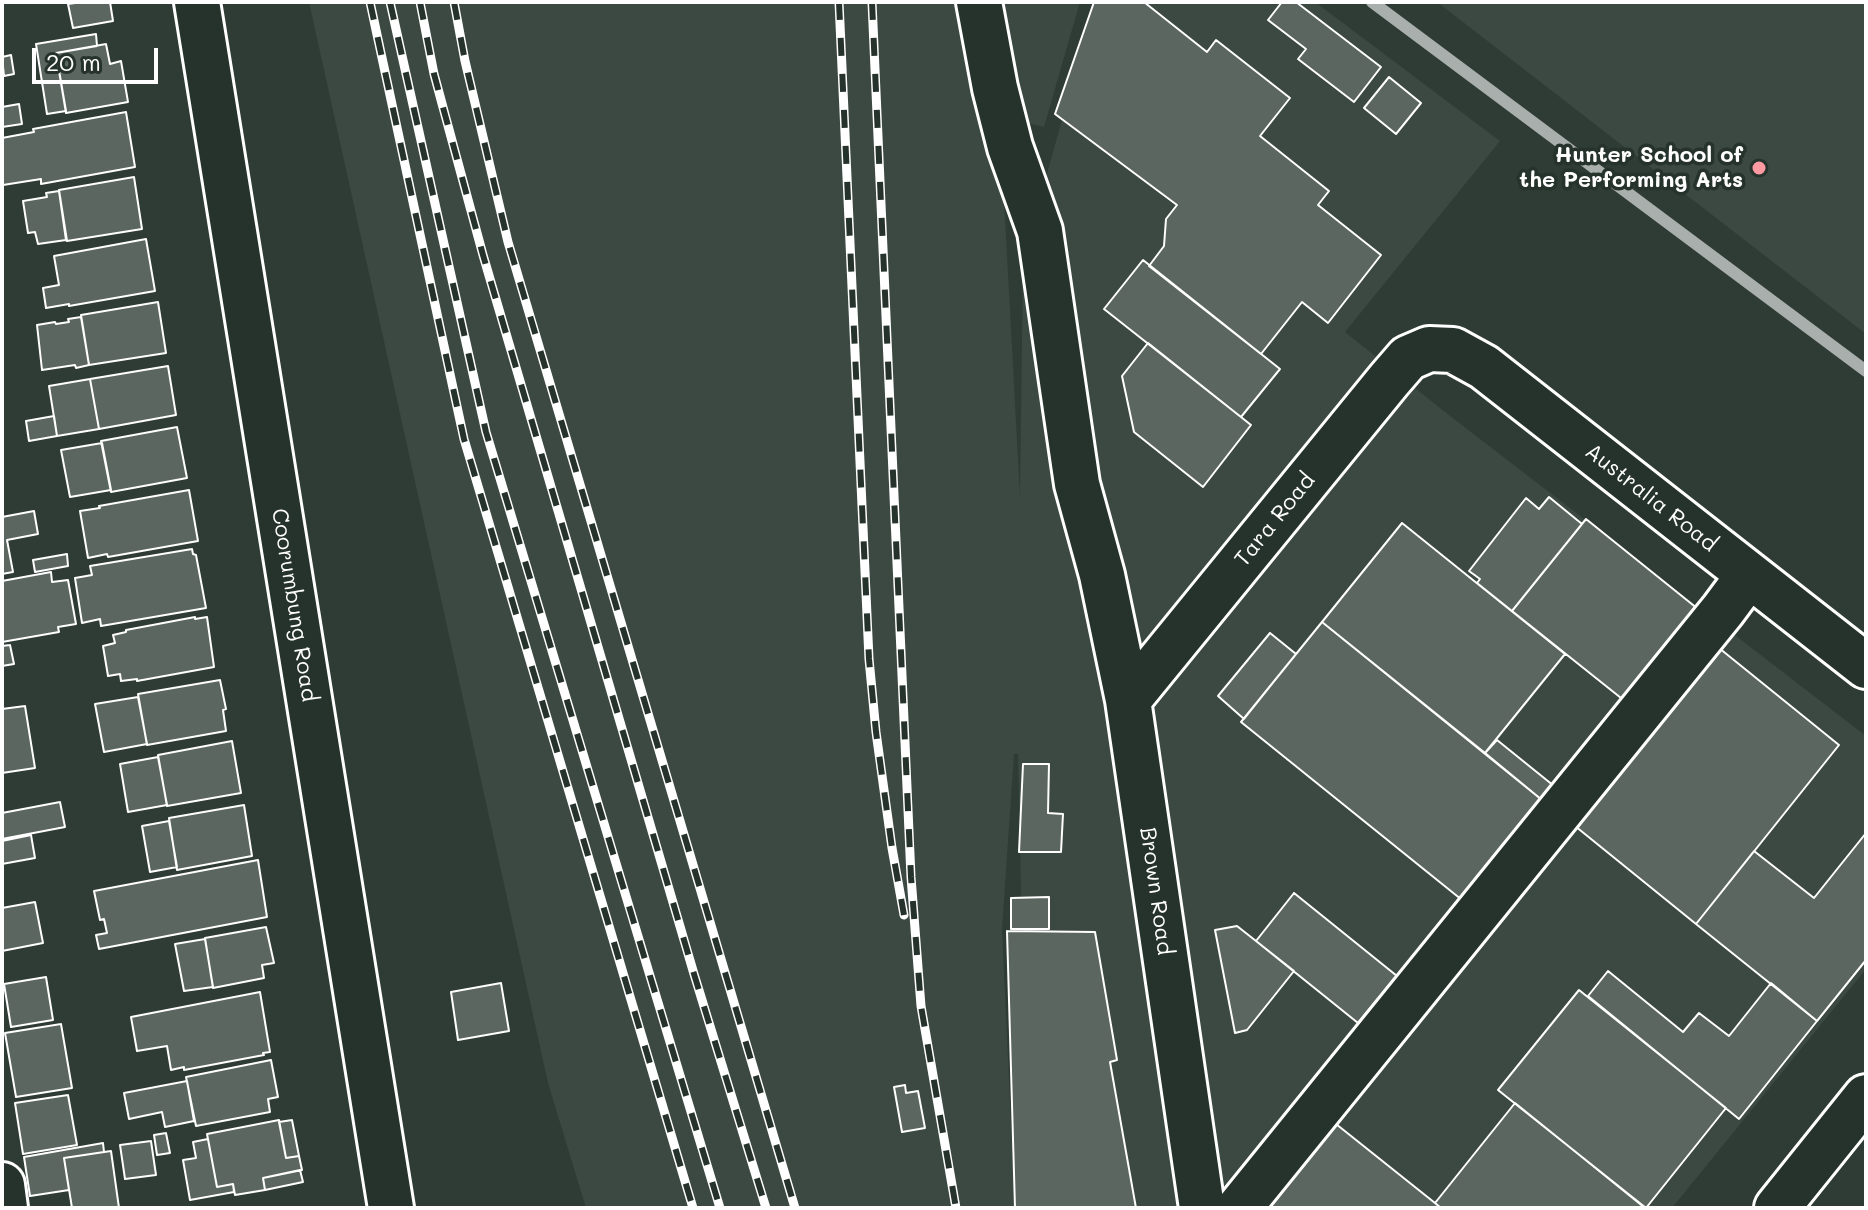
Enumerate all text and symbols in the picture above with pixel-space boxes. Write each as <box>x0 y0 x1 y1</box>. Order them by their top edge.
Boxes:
scale bar <box>36 32 162 82</box>
text: 20 m <box>46 46 101 77</box>
place label: Hunter School of the Performing Arts <box>1519 142 1743 194</box>
marker: Hunter School of the Performing Arts <box>1750 159 1768 177</box>
street label: Australia Road <box>1580 438 1722 558</box>
street label: Tara Road <box>1229 468 1321 572</box>
street label: Coorumbung Road <box>266 507 322 703</box>
street label: Brown Road <box>1134 825 1178 957</box>

